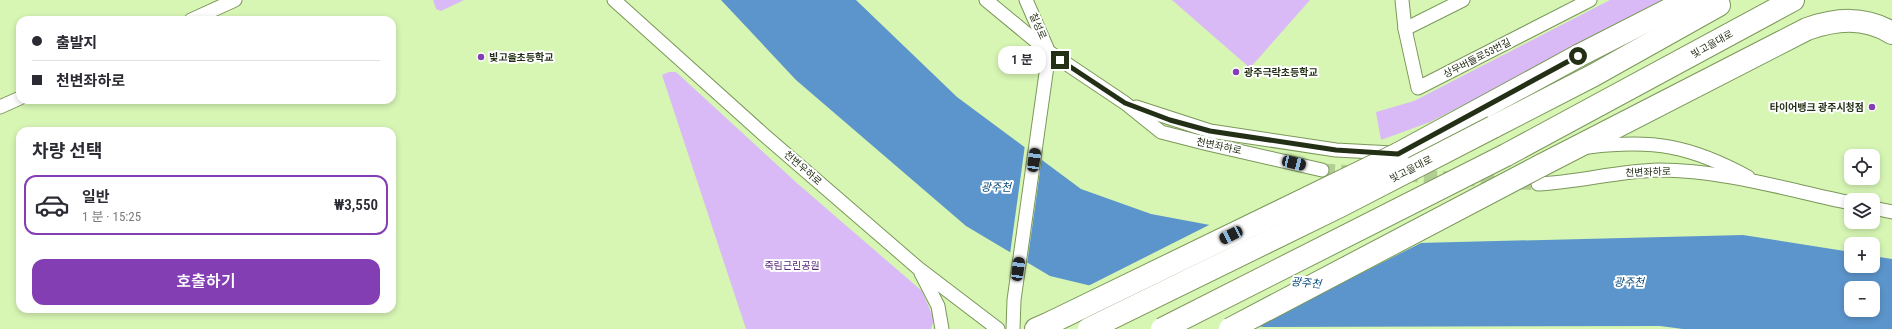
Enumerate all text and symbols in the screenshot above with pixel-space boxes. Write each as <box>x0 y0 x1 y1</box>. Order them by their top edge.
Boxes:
street label: 칠성로 <box>1027 11 1049 41</box>
street label: 빛고을대로 <box>1689 28 1735 60</box>
text: 출발지 <box>56 34 97 52</box>
street label: 상무버들로53번길 <box>1441 36 1513 80</box>
callout: 1 분 <box>998 46 1046 74</box>
route start <box>1569 47 1587 65</box>
place label: 빛고을초등학교 <box>489 51 553 63</box>
route end <box>1051 51 1069 69</box>
marker: 빛고을초등학교 <box>476 52 486 62</box>
text: 1 분 <box>1011 52 1033 67</box>
place label: 광주극락초등학교 <box>1244 66 1318 78</box>
marker: 광주극락초등학교 <box>1231 67 1241 77</box>
text: 천변좌하로 <box>56 72 125 90</box>
place label: 타이어뱅크 광주시청점 <box>1770 102 1864 113</box>
marker: 타이어뱅크 광주시청점 <box>1867 102 1877 112</box>
street label: 천변좌하로 <box>1195 136 1243 156</box>
text: 차량 선택 <box>32 140 102 161</box>
car <box>1026 147 1042 173</box>
street label: 천변우하로 <box>782 149 824 187</box>
map controls <box>1844 149 1880 317</box>
button: locate <box>1844 149 1880 185</box>
car <box>1281 154 1307 172</box>
street label: 빛고을대로 <box>1388 154 1434 184</box>
street label: 천변좌하로 <box>1625 166 1671 178</box>
water label: 광주천 <box>981 181 1013 194</box>
icon: car <box>34 187 70 223</box>
text: 일반 <box>82 188 110 206</box>
button: layers <box>1844 193 1880 229</box>
text: ₩3,550 <box>334 196 378 214</box>
text: 1 분 · 15:25 <box>82 209 141 224</box>
car <box>1218 224 1244 246</box>
button: + <box>1844 237 1880 273</box>
car <box>1010 256 1026 282</box>
button: 호출하기 <box>32 259 380 305</box>
park label: 죽림근린공원 <box>764 260 820 271</box>
water label: 광주천 <box>1290 275 1324 291</box>
water label: 광주천 <box>1614 276 1646 289</box>
button: − <box>1844 281 1880 317</box>

